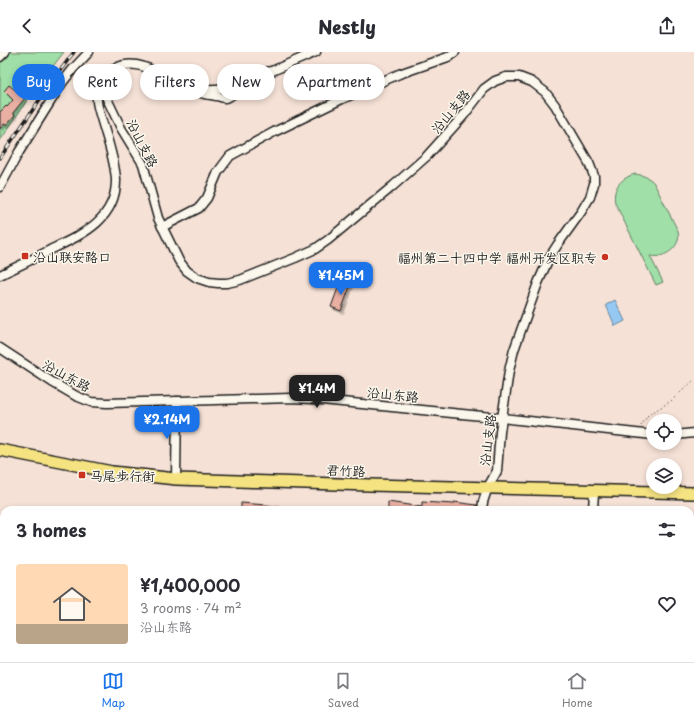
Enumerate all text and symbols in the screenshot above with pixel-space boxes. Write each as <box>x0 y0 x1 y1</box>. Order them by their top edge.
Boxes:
text: Nestly <box>318 13 376 40</box>
icon: back <box>16 15 38 37</box>
icon: share <box>656 15 678 37</box>
chip: Buy <box>12 64 65 100</box>
chip: Rent <box>73 64 132 100</box>
chip: Filters <box>140 64 209 100</box>
chip: New <box>217 64 275 100</box>
chip: Apartment <box>283 64 385 100</box>
street label: 沿山支路 <box>426 85 474 137</box>
street label: 沿山支路 <box>123 116 163 170</box>
place label: 沿山联安路口 <box>33 247 111 266</box>
place label: 福州第二十四中学 福州开发区职专 <box>398 248 597 267</box>
marker: 沿山联安路口 <box>20 251 30 261</box>
marker: 福州第二十四中学 福州开发区职专 <box>600 252 610 262</box>
pin: ¥1.45M <box>308 262 374 296</box>
text: ¥1.45M <box>318 265 364 284</box>
street label: 沿山东路 <box>40 354 94 396</box>
pin: ¥1.4M <box>289 375 345 409</box>
text: ¥1.4M <box>298 378 336 397</box>
street label: 沿山东路 <box>366 382 420 406</box>
pin: ¥2.14M <box>134 406 200 440</box>
text: ¥2.14M <box>143 409 191 428</box>
street label: 沿山支路 <box>474 413 500 467</box>
map controls <box>646 414 682 494</box>
button: locate <box>646 414 682 450</box>
button: layers <box>646 458 682 494</box>
street label: 君竹路 <box>326 460 366 480</box>
place label: 马尾步行街 <box>90 466 155 485</box>
marker: 马尾步行街 <box>77 470 87 480</box>
text: 3 homes <box>16 517 86 543</box>
icon: filters <box>656 519 678 541</box>
text: ¥1,400,000 <box>140 572 240 598</box>
icon: home <box>48 580 96 628</box>
icon: heart <box>656 593 678 615</box>
text: 3 rooms · 74 m² <box>140 598 242 617</box>
text: 沿山东路 <box>140 617 192 636</box>
tab: Map <box>101 670 125 711</box>
tab: Saved <box>328 670 359 711</box>
tab: Home <box>562 670 593 711</box>

